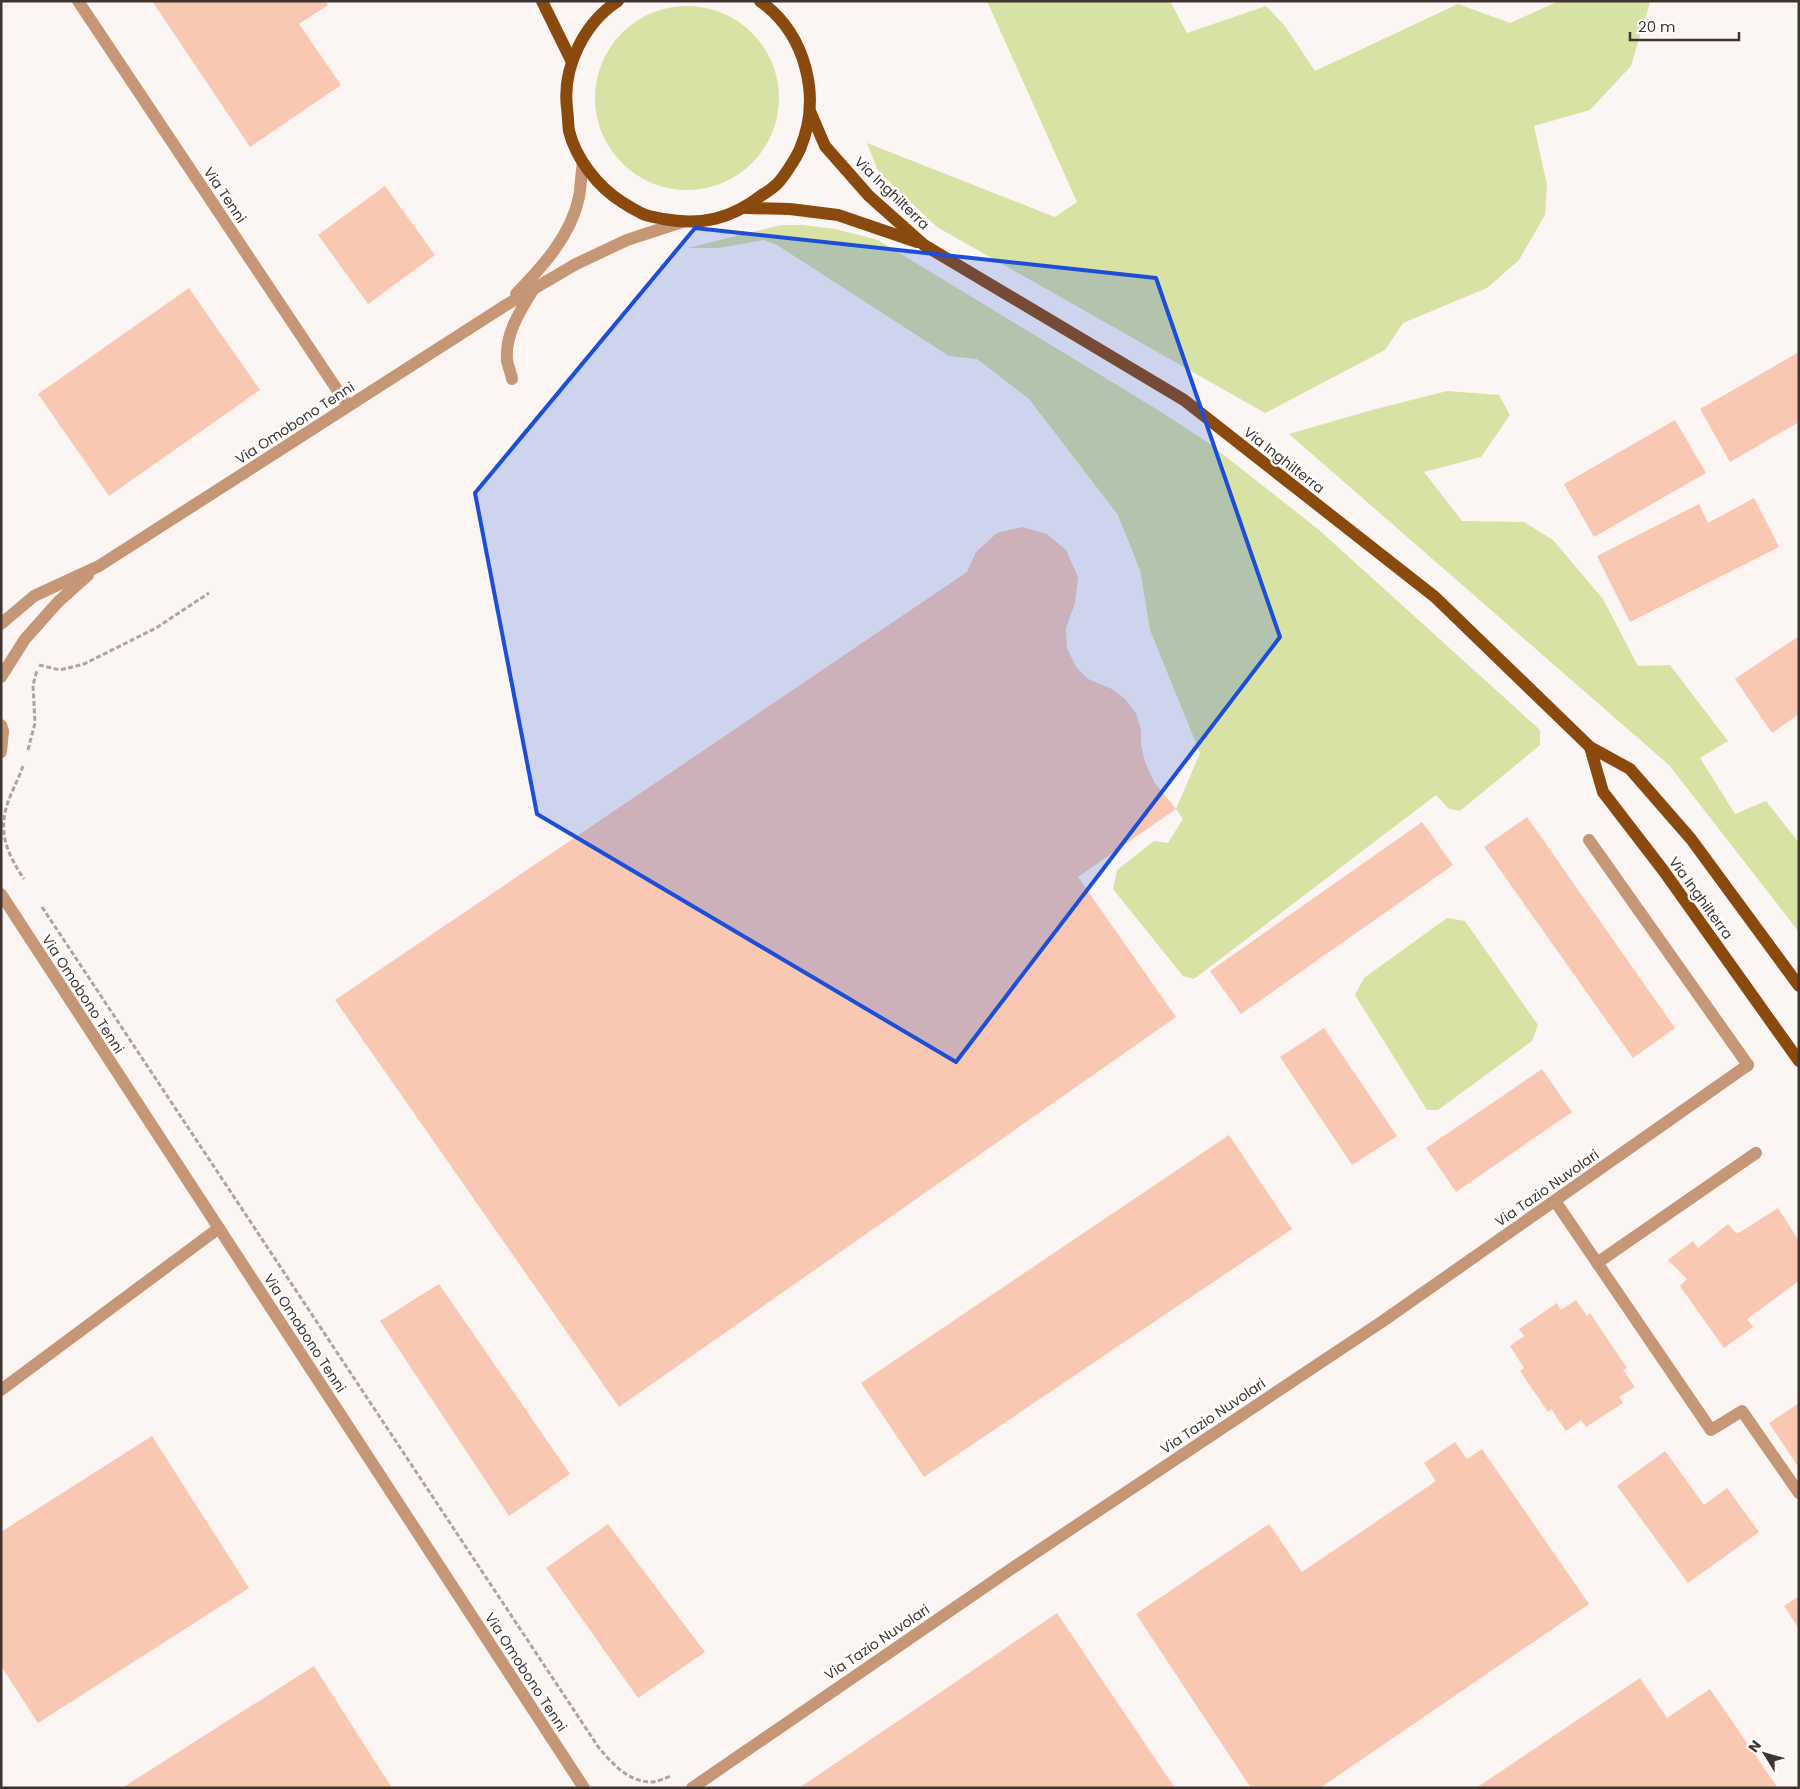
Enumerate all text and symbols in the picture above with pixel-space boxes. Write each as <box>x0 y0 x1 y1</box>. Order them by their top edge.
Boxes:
scale bar <box>1630 10 1739 42</box>
text: 20 m <box>1638 16 1676 37</box>
street label: Via Inghilterra <box>850 152 934 234</box>
street label: Via Tenni <box>199 163 251 227</box>
street label: Via Omobono Tenni <box>232 377 358 469</box>
street label: Via Inghilterra <box>1239 422 1329 498</box>
street label: Via Inghilterra <box>1664 853 1738 943</box>
street label: Via Omobono Tenni <box>37 931 129 1057</box>
street label: Via Tazio Nuvolari <box>1491 1145 1603 1231</box>
street label: Via Omobono Tenni <box>259 1270 351 1396</box>
street label: Via Tazio Nuvolari <box>1156 1373 1270 1459</box>
street label: Via Tazio Nuvolari <box>820 1599 934 1685</box>
street label: Via Omobono Tenni <box>480 1609 572 1735</box>
north arrow <box>1740 1729 1790 1779</box>
text: N <box>1743 1736 1766 1756</box>

